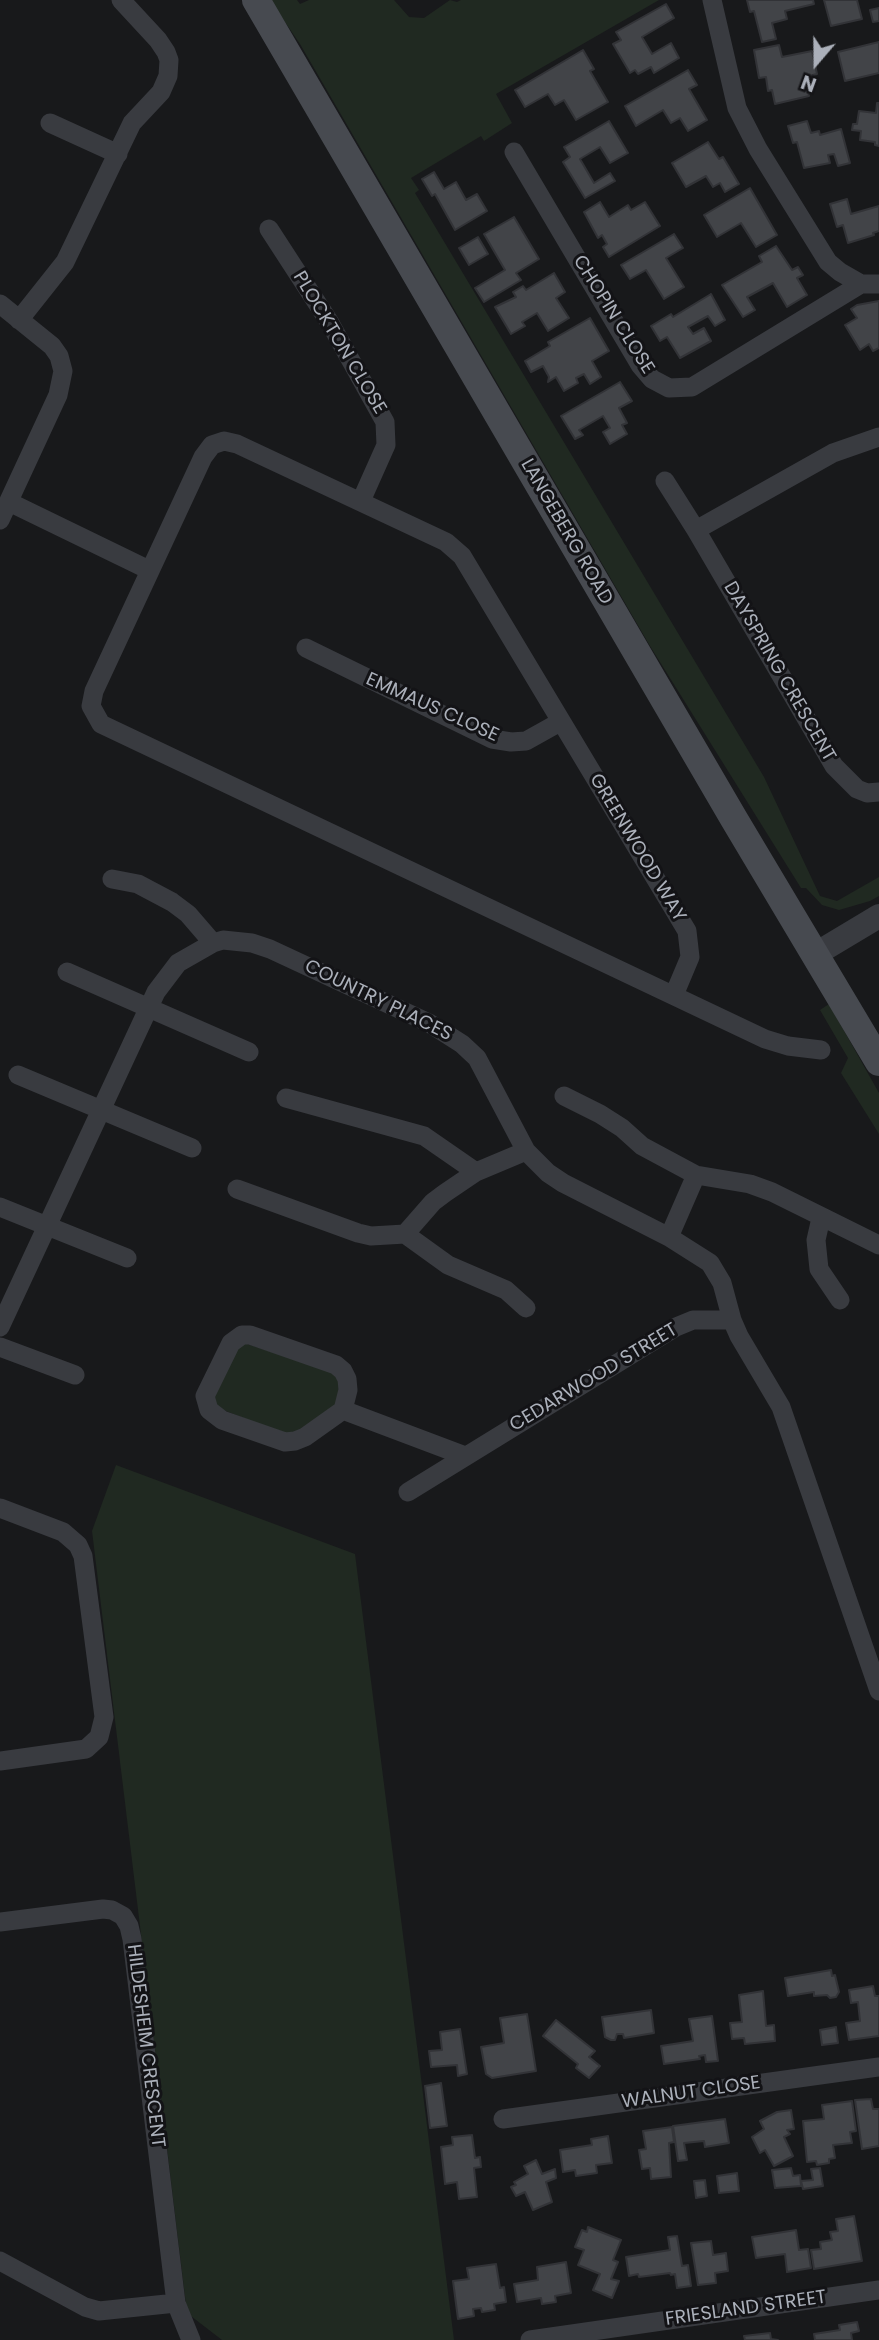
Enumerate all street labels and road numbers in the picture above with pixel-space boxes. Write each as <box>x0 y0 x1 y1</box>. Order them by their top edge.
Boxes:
street label: CHOPIN CLOSE <box>567 251 659 379</box>
street label: PLOCKTON CLOSE <box>287 267 391 419</box>
street label: LANGEBERG ROAD <box>515 455 617 609</box>
street label: DAYSPRING CRESCENT <box>718 578 840 766</box>
street label: EMMAUS CLOSE <box>362 668 502 748</box>
street label: GREENWOOD WAY <box>584 770 690 926</box>
street label: COUNTRY PLACES <box>300 955 456 1047</box>
street label: CEDARWOOD STREET <box>506 1319 682 1437</box>
street label: HILDESHEIM CRESCENT <box>121 1943 169 2149</box>
street label: WALNUT CLOSE <box>620 2072 762 2114</box>
street label: FRIESLAND STREET <box>664 2286 828 2332</box>

